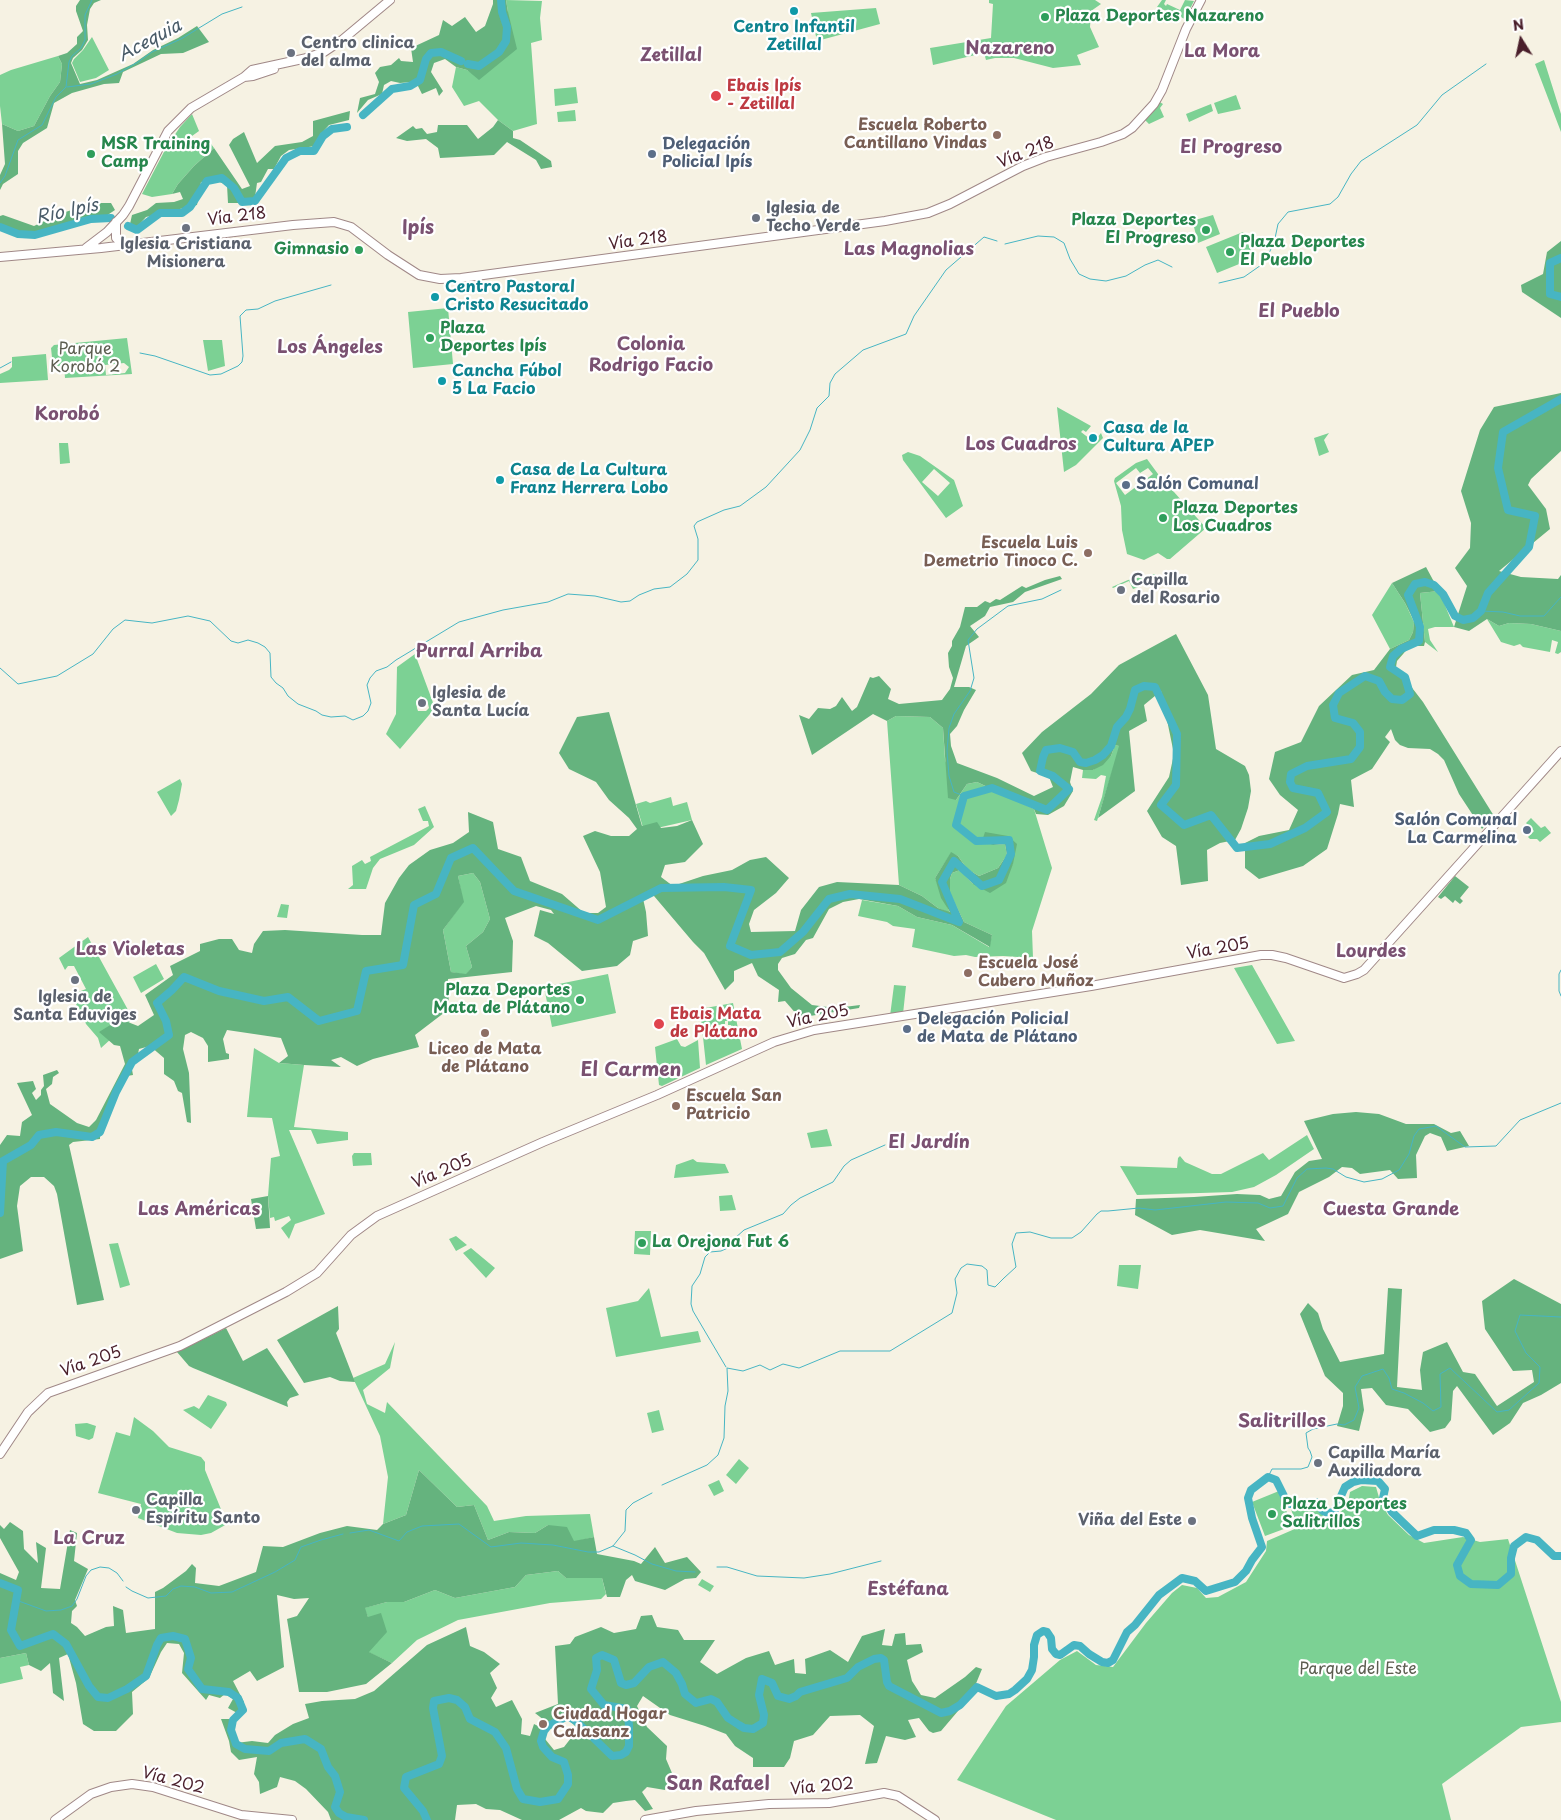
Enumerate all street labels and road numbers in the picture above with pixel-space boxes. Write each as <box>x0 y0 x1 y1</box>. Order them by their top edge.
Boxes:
street label: Vía 218 <box>995 133 1057 173</box>
street label: Vía 218 <box>207 204 267 230</box>
street label: Vía 218 <box>608 227 668 255</box>
street label: Vía 205 <box>1185 934 1251 964</box>
street label: Vía 205 <box>785 1001 851 1033</box>
street label: Vía 205 <box>409 1151 475 1193</box>
street label: Vía 205 <box>58 1343 124 1381</box>
street label: Vía 202 <box>140 1763 206 1799</box>
street label: Vía 202 <box>789 1775 855 1799</box>

